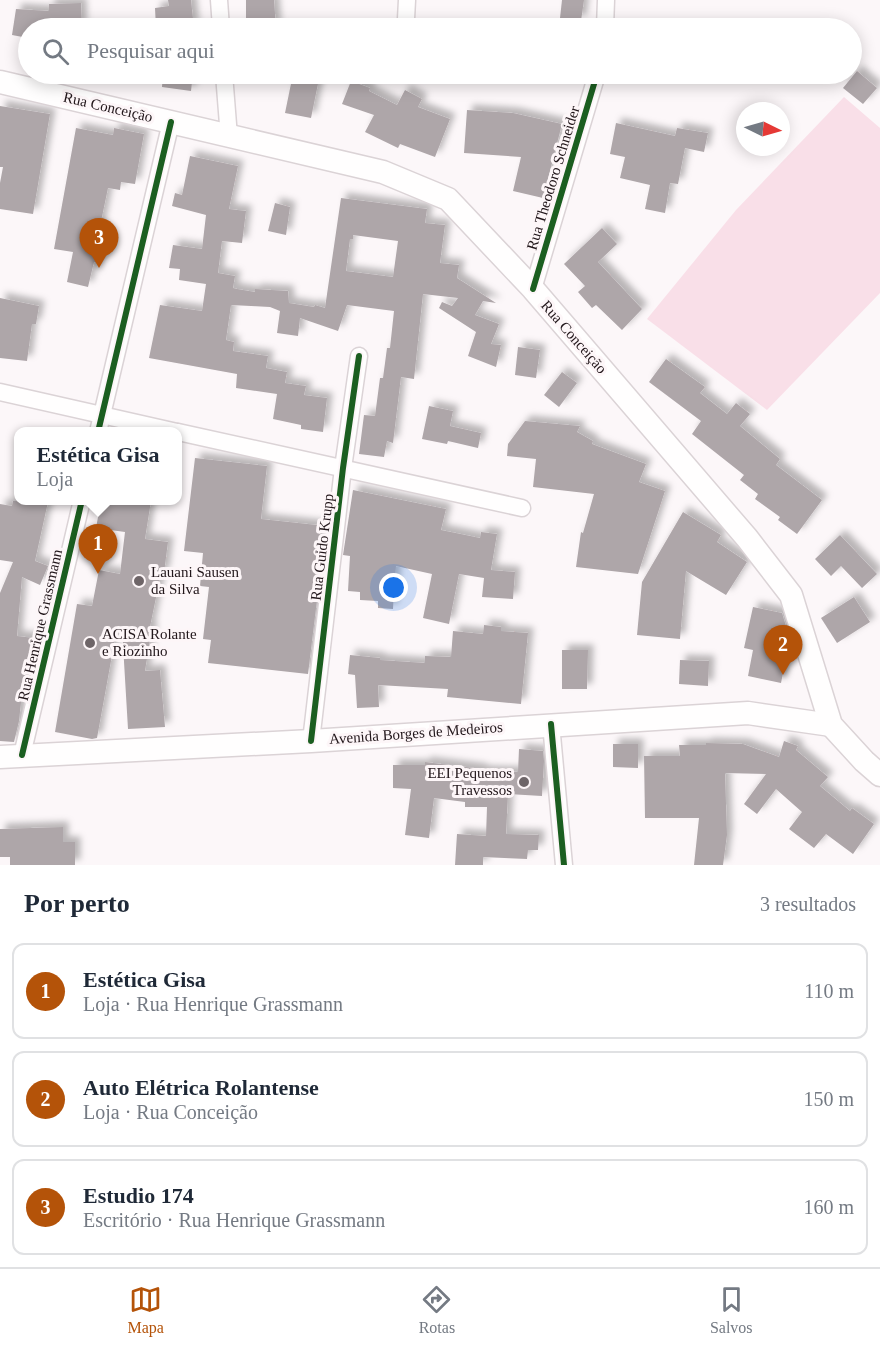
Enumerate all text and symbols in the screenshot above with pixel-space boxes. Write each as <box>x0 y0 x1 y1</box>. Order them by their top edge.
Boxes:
search box <box>18 18 862 84</box>
icon: search <box>39 35 72 68</box>
text: Pesquisar aqui <box>87 38 215 63</box>
street label: Rua Conceição <box>62 89 154 125</box>
north arrow <box>736 102 790 156</box>
street label: Rua Theodoro Schneider <box>523 104 583 252</box>
pin: 3 <box>80 218 118 268</box>
street label: Rua Conceição <box>538 297 610 377</box>
popup <box>14 427 182 505</box>
text: Estética Gisa <box>37 442 159 467</box>
text: Loja <box>37 468 73 490</box>
street label: Rua Guido Krupp <box>308 493 336 601</box>
pin: 1 <box>78 524 118 574</box>
street label: Rua Henrique Grassmann <box>15 547 65 702</box>
place label: Lauani Sausen da Silva <box>151 564 239 597</box>
your location <box>379 573 408 602</box>
marker: Lauani Sausen da Silva <box>132 574 146 588</box>
place label: ACISA Rolante e Riozinho <box>102 626 197 659</box>
pin: 2 <box>764 626 802 675</box>
marker: ACISA Rolante e Riozinho <box>83 636 97 650</box>
street label: Avenida Borges de Medeiros <box>329 719 503 747</box>
place label: EEI Pequenos Travessos <box>427 765 512 798</box>
marker: EEI Pequenos Travessos <box>517 775 531 789</box>
text: Por perto <box>24 889 130 918</box>
text: 3 resultados <box>760 893 856 915</box>
text: Estética Gisa <box>83 967 206 992</box>
text: 1 <box>41 980 51 1002</box>
text: 110 m <box>804 980 854 1002</box>
text: Loja · Rua Henrique Grassmann <box>83 993 343 1015</box>
text: Auto Elétrica Rolantense <box>83 1075 319 1100</box>
text: 2 <box>41 1088 51 1110</box>
text: 150 m <box>803 1088 854 1110</box>
text: Loja · Rua Conceição <box>83 1101 258 1123</box>
text: Estudio 174 <box>83 1183 194 1208</box>
text: 3 <box>41 1196 51 1218</box>
text: 160 m <box>803 1196 854 1218</box>
text: Escritório · Rua Henrique Grassmann <box>83 1209 385 1231</box>
tab: Mapa <box>127 1283 164 1337</box>
tab: Rotas <box>419 1283 455 1337</box>
tab: Salvos <box>710 1283 753 1337</box>

